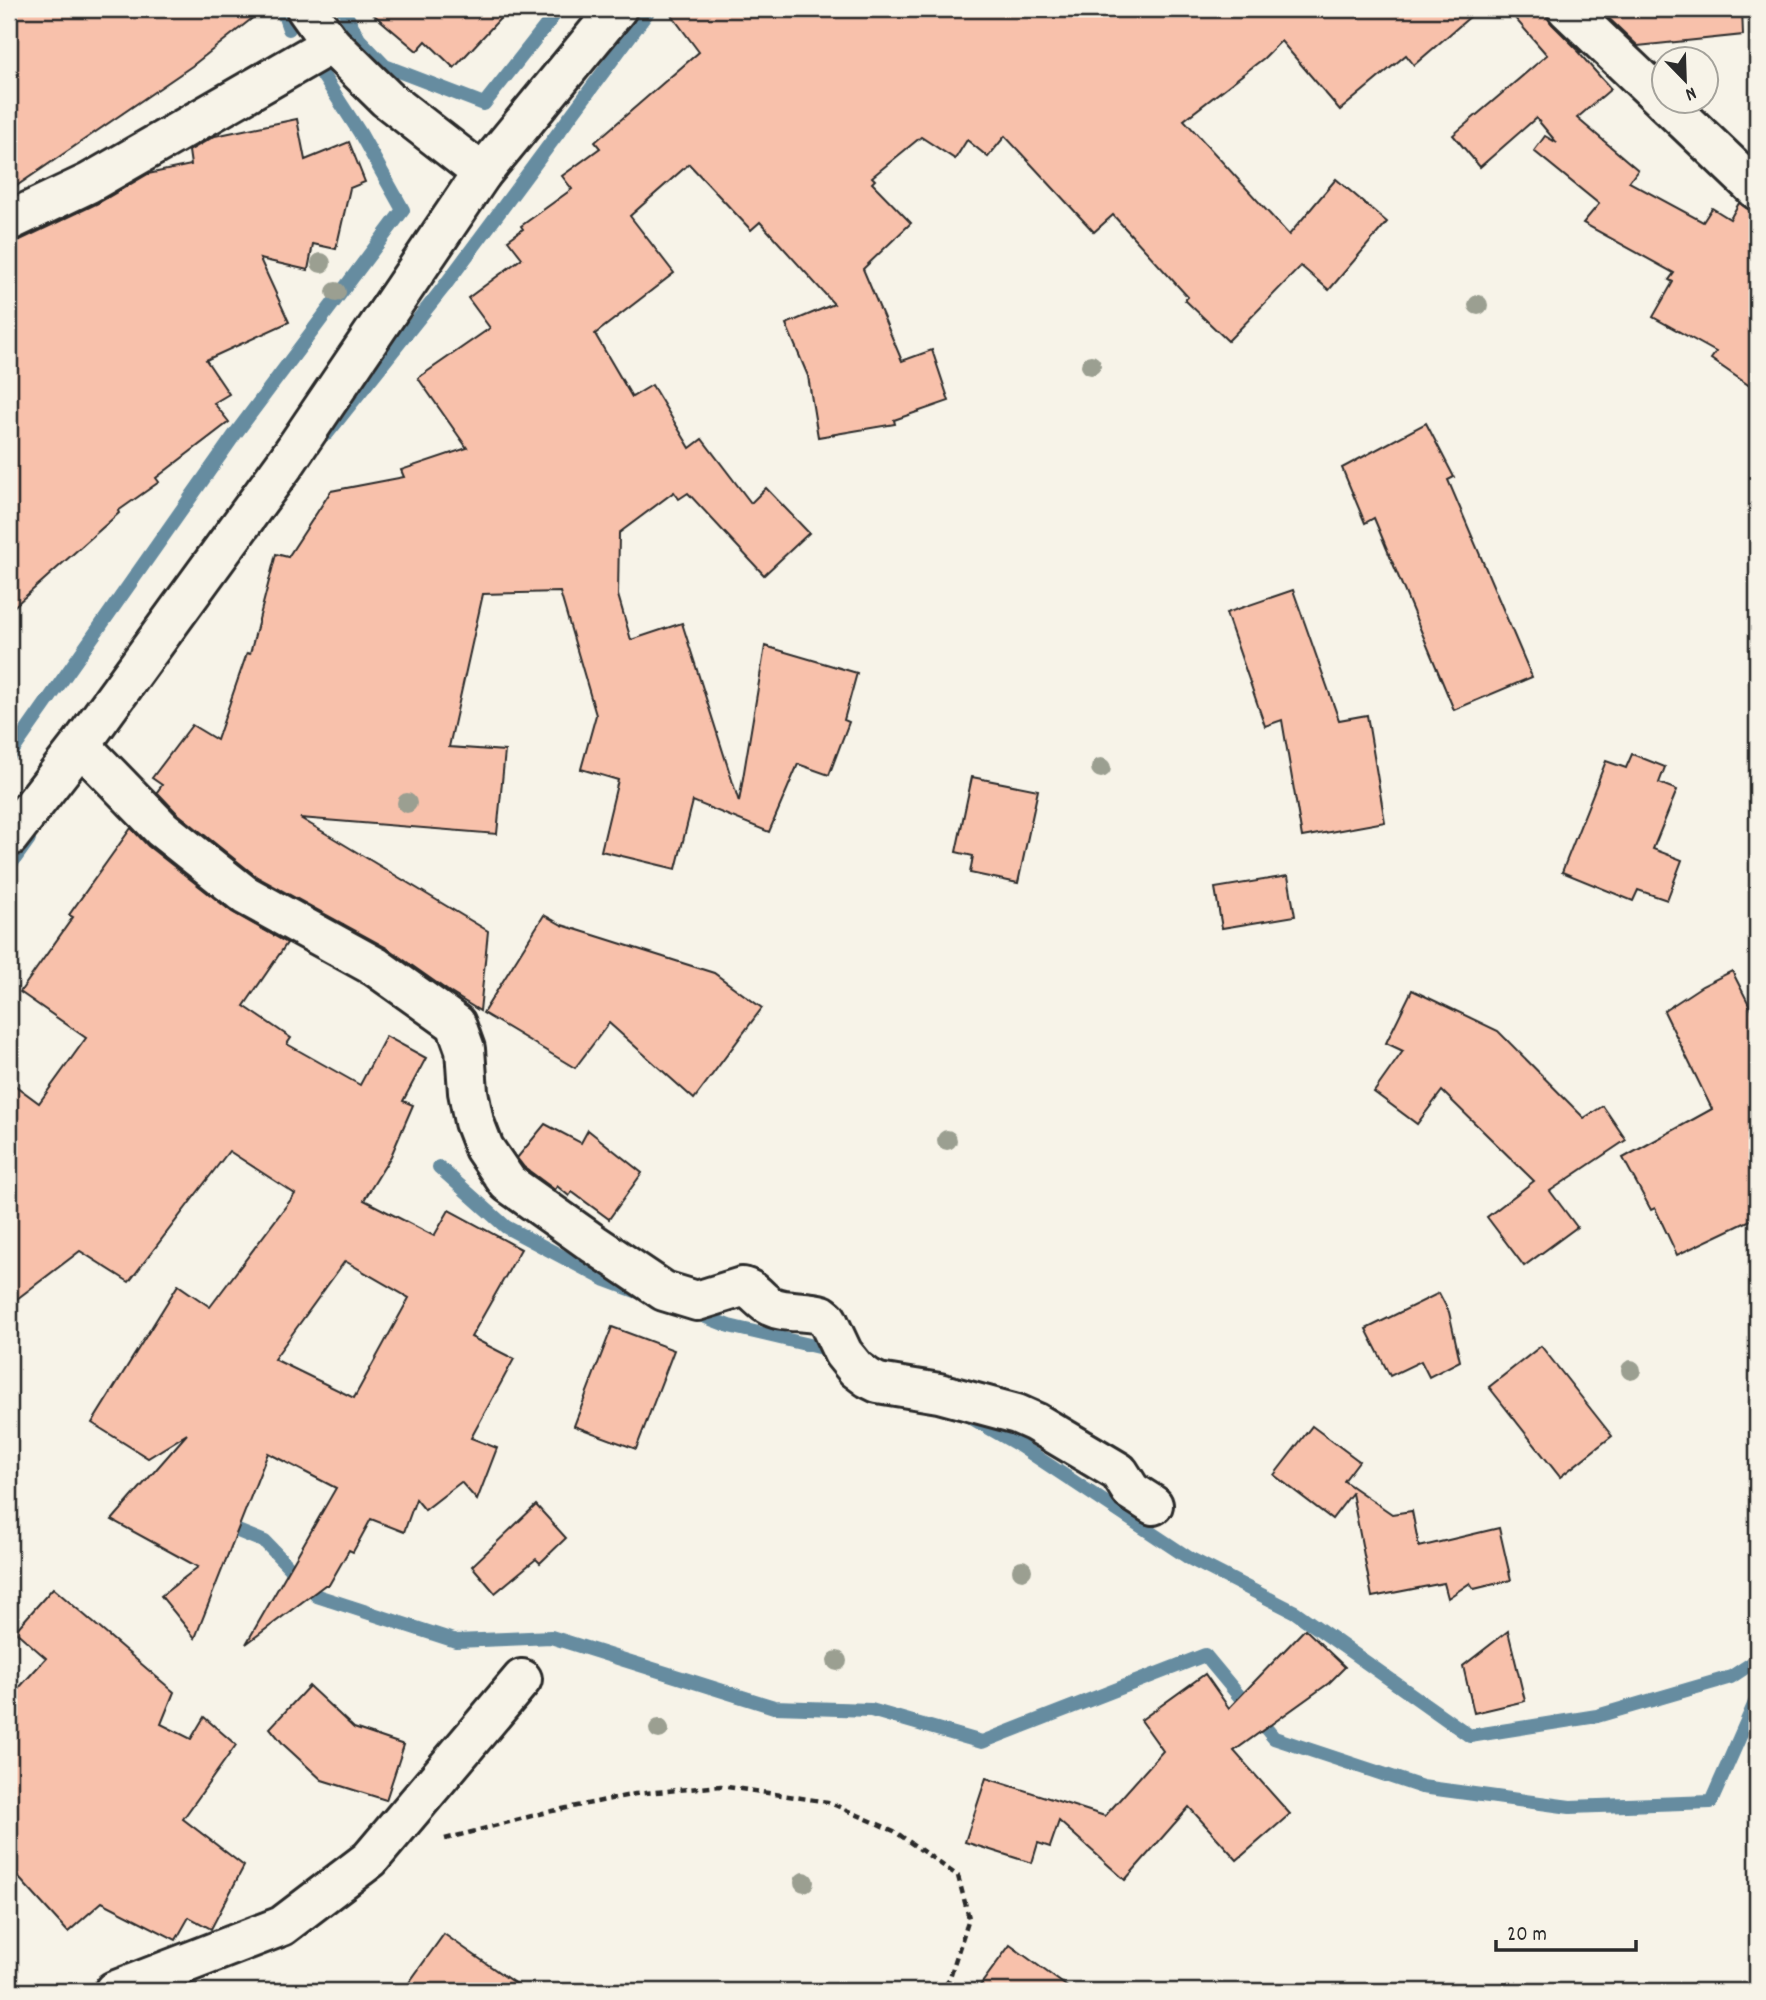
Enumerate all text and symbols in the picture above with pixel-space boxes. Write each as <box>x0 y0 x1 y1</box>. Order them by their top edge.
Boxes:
north arrow <box>1650 46 1720 116</box>
text: N <box>1681 78 1700 107</box>
scale bar <box>1496 1909 1636 1953</box>
text: 20 m <box>1507 1921 1547 1951</box>

